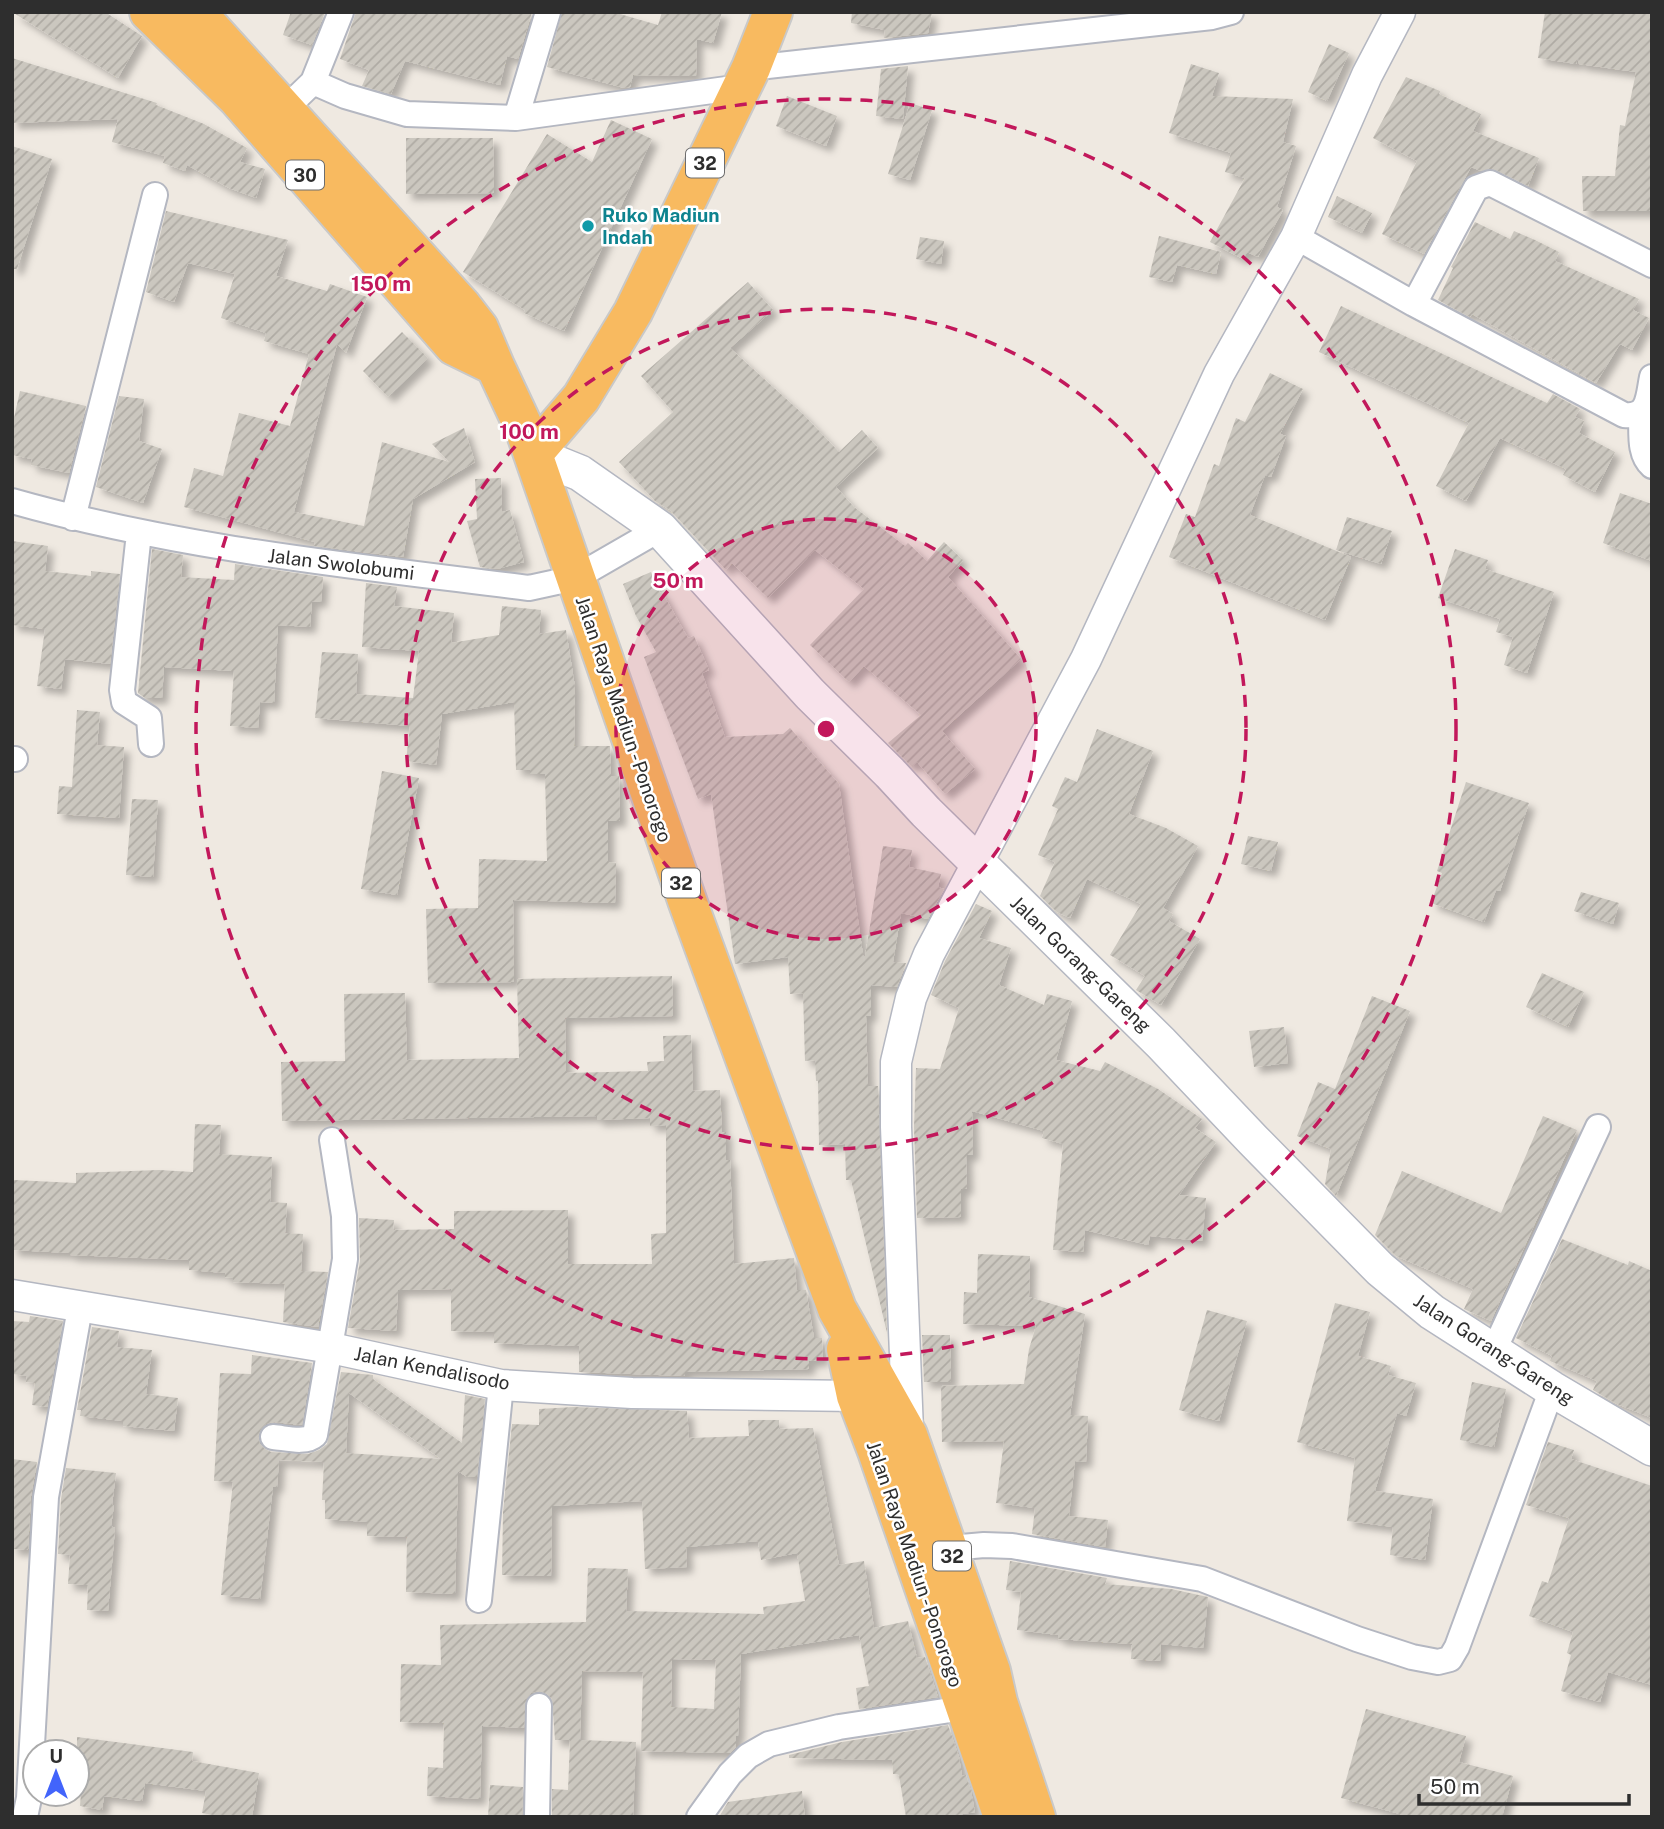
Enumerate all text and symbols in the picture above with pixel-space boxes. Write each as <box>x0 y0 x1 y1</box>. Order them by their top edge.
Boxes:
road number: 32 <box>686 148 724 178</box>
road number: 30 <box>286 160 324 190</box>
place label: Ruko Madiun Indah <box>602 204 720 248</box>
marker: Ruko Madiun Indah <box>580 218 596 234</box>
text: 150 m <box>351 271 411 296</box>
text: 100 m <box>499 419 559 444</box>
street label: Jalan Swolobumi <box>266 544 416 584</box>
text: 50 m <box>652 568 704 593</box>
street label: Jalan Raya Madiun - Ponorogo <box>571 593 677 845</box>
centre of rings <box>814 717 838 741</box>
road number: 32 <box>662 868 700 898</box>
street label: Jalan Gorang-Gareng <box>1006 891 1156 1037</box>
street label: Jalan Gorang-Gareng <box>1410 1289 1578 1409</box>
street label: Jalan Kendalisodo <box>352 1342 512 1394</box>
street label: Jalan Raya Madiun - Ponorogo <box>862 1438 968 1690</box>
road number: 32 <box>933 1541 971 1570</box>
north arrow <box>21 1738 91 1808</box>
text: U <box>49 1745 63 1767</box>
scale bar <box>1419 1762 1629 1806</box>
text: 50 m <box>1430 1774 1480 1799</box>

